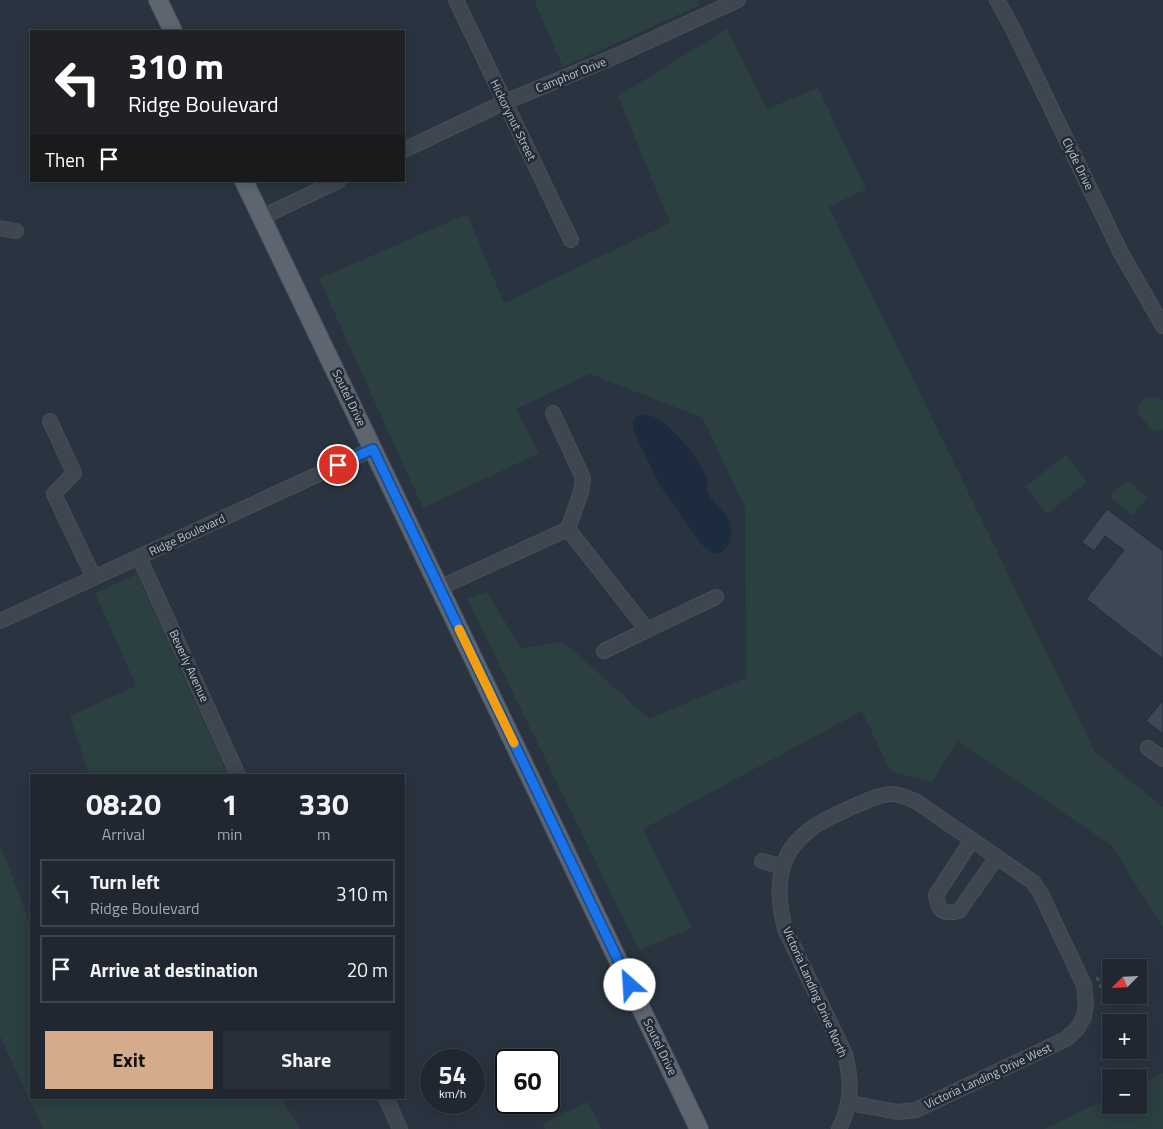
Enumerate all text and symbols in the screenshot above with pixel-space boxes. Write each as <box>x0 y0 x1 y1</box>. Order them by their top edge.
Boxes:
text: 310 m <box>128 39 224 93</box>
icon: left <box>45 50 110 115</box>
street label: Camphor Drive <box>533 52 609 97</box>
street label: Hickorynut Street <box>486 76 542 164</box>
text: Ridge Boulevard <box>128 87 279 121</box>
street label: Clyde Drive <box>1058 134 1099 193</box>
text: Then <box>45 145 85 174</box>
icon: arrive <box>95 145 123 173</box>
street label: Soutel Drive <box>328 366 371 429</box>
pin <box>317 444 359 486</box>
icon: arrive <box>324 451 352 479</box>
street label: Ridge Boulevard <box>146 509 228 561</box>
street label: Beverly Avenue <box>164 626 215 705</box>
text: 08:20 <box>86 781 161 827</box>
text: 1 <box>221 781 238 827</box>
text: 330 <box>299 781 349 827</box>
text: Arrival <box>102 822 145 846</box>
text: min <box>217 822 242 846</box>
text: m <box>317 822 330 846</box>
text: Turn left <box>90 867 160 896</box>
icon: left <box>47 879 75 907</box>
text: 310 m <box>336 879 388 908</box>
text: Ridge Boulevard <box>90 896 199 920</box>
street label: Victoria Landing Drive North <box>778 923 853 1060</box>
icon: arrive <box>47 955 75 983</box>
text: Arrive at destination <box>90 955 258 984</box>
text: 20 m <box>347 955 388 984</box>
position arrow <box>603 958 655 1010</box>
north arrow <box>1102 959 1148 1004</box>
map controls <box>1102 959 1147 1114</box>
button: + <box>1102 1014 1147 1059</box>
street label: Soutel Drive <box>639 1015 682 1078</box>
button: Exit <box>45 1031 213 1089</box>
button: Share <box>223 1031 390 1089</box>
street label: Victoria Landing Drive West <box>921 1037 1055 1113</box>
speed limit sign: 60 <box>495 1049 560 1114</box>
text: 54 <box>438 1056 467 1094</box>
button: − <box>1102 1069 1147 1114</box>
text: km/h <box>439 1084 466 1103</box>

